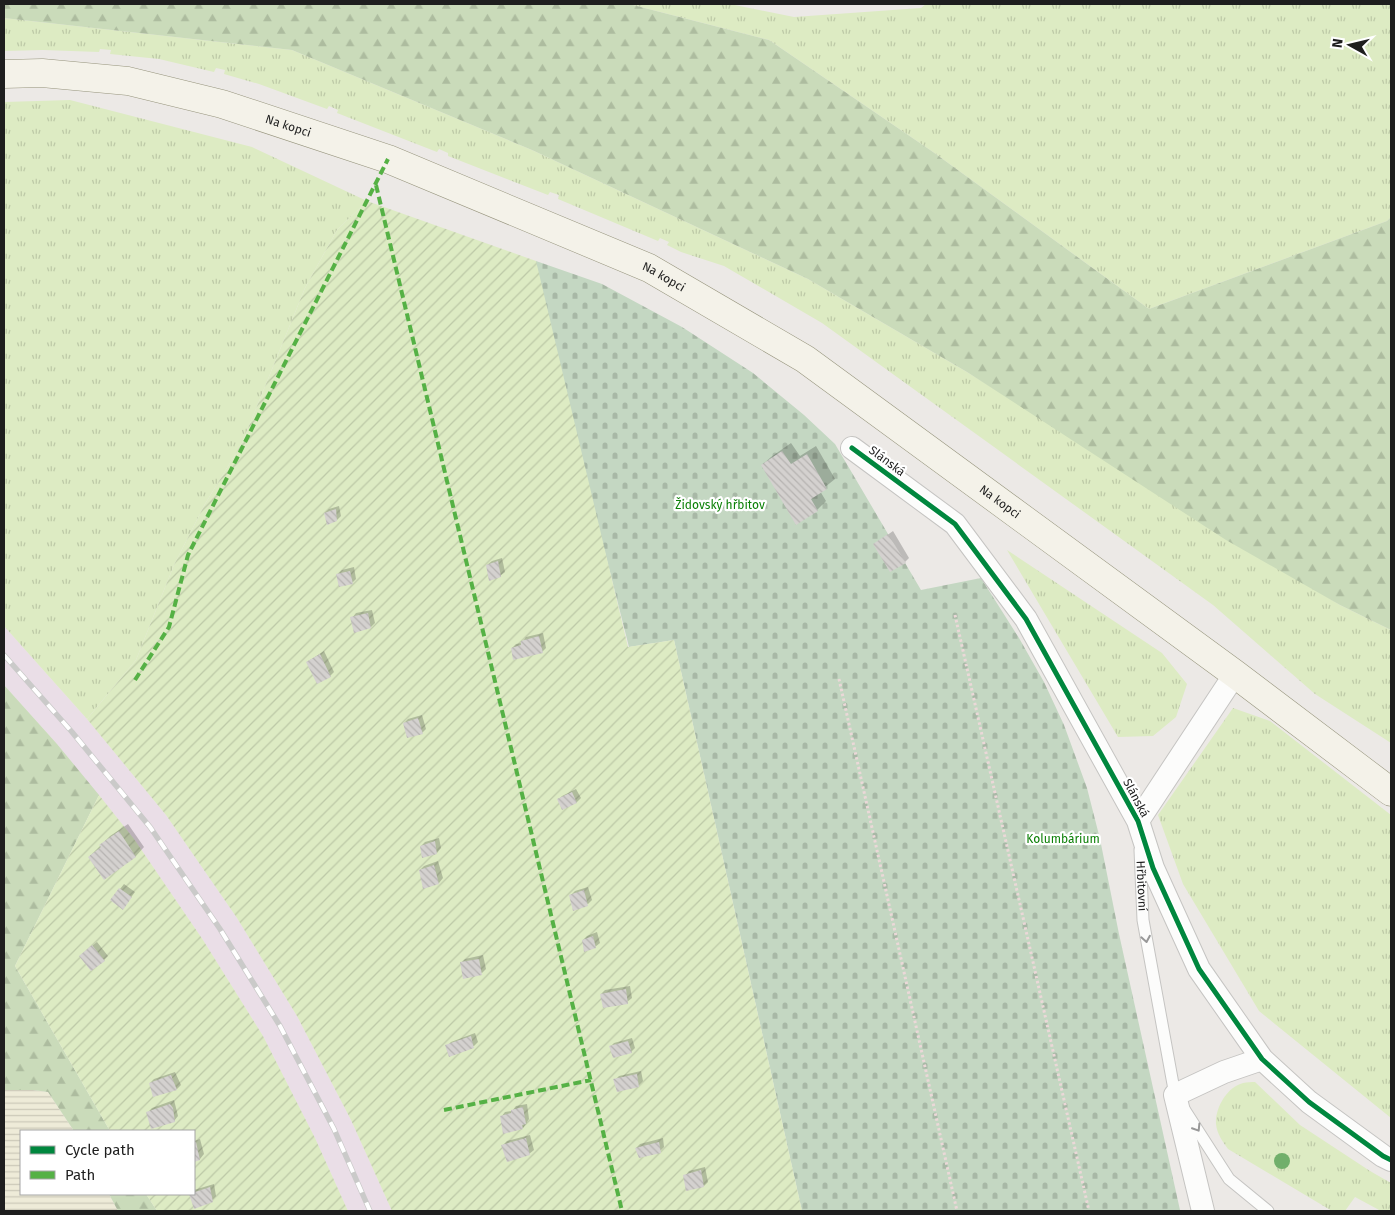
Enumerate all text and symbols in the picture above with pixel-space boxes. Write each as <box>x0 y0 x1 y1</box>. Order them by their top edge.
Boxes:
north arrow <box>1325 20 1375 70</box>
text: N <box>1329 37 1347 49</box>
street label: Na kopci <box>264 112 313 140</box>
street label: Na kopci <box>640 259 688 295</box>
street label: Slánská <box>866 443 908 479</box>
street label: Na kopci <box>977 482 1023 521</box>
park label: Židovský hřbitov <box>675 497 765 512</box>
street label: Slánská <box>1120 776 1152 820</box>
park label: Kolumbárium <box>1026 832 1100 846</box>
street label: Hřbitovní <box>1133 860 1150 912</box>
one-way arrow <box>1141 935 1151 944</box>
one-way arrow <box>1190 1123 1200 1132</box>
legend <box>20 1130 195 1195</box>
text: Cycle path <box>65 1141 135 1159</box>
text: Path <box>65 1166 95 1184</box>

